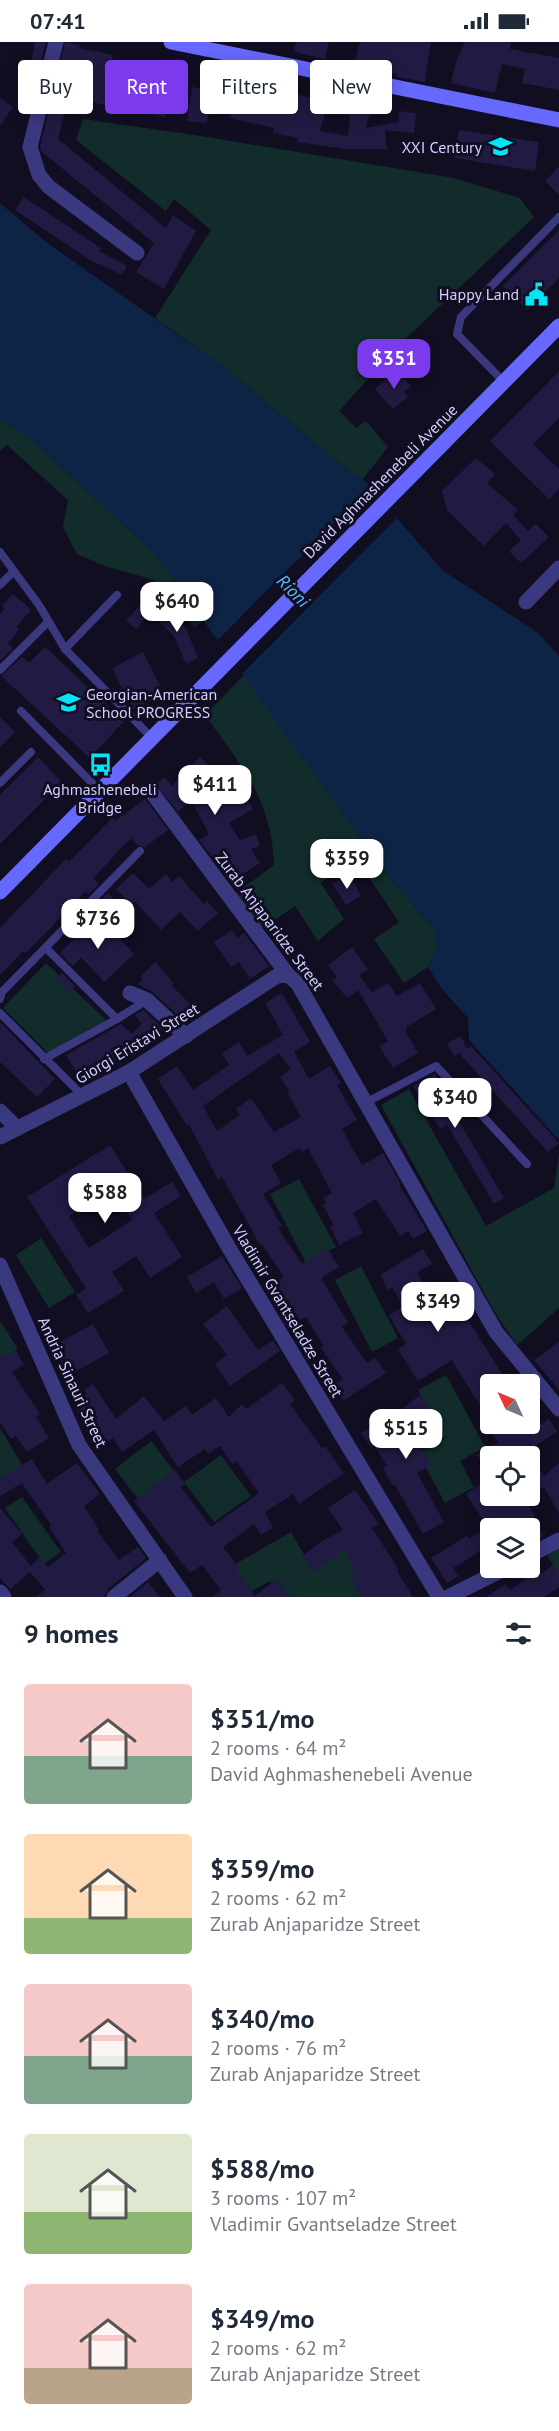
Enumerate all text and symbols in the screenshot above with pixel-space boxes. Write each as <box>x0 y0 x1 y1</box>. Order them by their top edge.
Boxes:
text: 07:41 <box>30 7 86 35</box>
chip: Buy <box>18 60 93 114</box>
chip: Rent <box>105 60 188 114</box>
chip: Filters <box>200 60 298 114</box>
chip: New <box>310 60 392 114</box>
school or university icon: XXI Century <box>487 134 513 160</box>
place label: XXI Century <box>401 137 483 157</box>
public building icon: Happy Land <box>524 281 550 307</box>
place label: Happy Land <box>439 284 519 304</box>
pin: $351 <box>358 339 430 390</box>
text: $351 <box>371 345 417 371</box>
street label: David Aghmashenebeli Avenue <box>299 400 461 562</box>
water label: Rioni <box>272 569 316 613</box>
pin: $640 <box>141 582 213 633</box>
text: $640 <box>154 588 200 614</box>
place label: Georgian-American School PROGRESS <box>86 684 217 722</box>
school or university icon: Georgian-American School PROGRESS <box>55 690 81 716</box>
bus stop icon: Aghmashenebeli Bridge <box>87 751 113 777</box>
pin: $411 <box>179 765 251 816</box>
text: $411 <box>192 771 238 797</box>
place label: Aghmashenebeli Bridge <box>43 779 157 817</box>
pin: $359 <box>311 839 383 890</box>
text: $359 <box>324 845 370 871</box>
street label: Zurab Anjaparidze Street <box>211 848 329 995</box>
pin: $736 <box>62 899 134 950</box>
text: $736 <box>75 905 121 931</box>
street label: Giorgi Eristavi Street <box>72 998 203 1088</box>
pin: $340 <box>419 1078 491 1129</box>
text: $340 <box>432 1084 478 1110</box>
pin: $588 <box>69 1173 141 1224</box>
text: $588 <box>82 1179 128 1205</box>
street label: Vladimir Gvantseladze Street <box>228 1220 348 1401</box>
pin: $349 <box>402 1282 474 1333</box>
text: $349 <box>415 1288 461 1314</box>
street label: Andria Sinauri Street <box>34 1314 112 1451</box>
north arrow <box>480 1374 540 1434</box>
map controls <box>480 1374 540 1578</box>
pin: $515 <box>370 1409 442 1460</box>
text: $515 <box>383 1415 429 1441</box>
button: locate <box>480 1446 540 1506</box>
button: layers <box>480 1518 540 1578</box>
text: 9 homes <box>24 1617 119 1650</box>
icon: filters <box>502 1617 535 1650</box>
text: $351/mo <box>210 1702 314 1735</box>
icon: home <box>72 1708 144 1780</box>
text: 2 rooms · 64 m² <box>210 1735 346 1761</box>
text: David Aghmashenebeli Avenue <box>210 1761 473 1787</box>
text: $359/mo <box>210 1852 314 1885</box>
icon: home <box>72 1858 144 1930</box>
text: 2 rooms · 62 m² <box>210 1885 346 1911</box>
text: Zurab Anjaparidze Street <box>210 1911 420 1937</box>
text: $340/mo <box>210 2002 314 2035</box>
icon: home <box>72 2008 144 2080</box>
text: 2 rooms · 76 m² <box>210 2035 346 2061</box>
text: Zurab Anjaparidze Street <box>210 2061 420 2087</box>
text: $588/mo <box>210 2152 314 2185</box>
icon: home <box>72 2158 144 2230</box>
text: 3 rooms · 107 m² <box>210 2185 356 2211</box>
text: Vladimir Gvantseladze Street <box>210 2211 457 2237</box>
text: $349/mo <box>210 2302 314 2335</box>
icon: home <box>72 2308 144 2380</box>
text: 2 rooms · 62 m² <box>210 2335 346 2361</box>
text: Zurab Anjaparidze Street <box>210 2361 420 2387</box>

